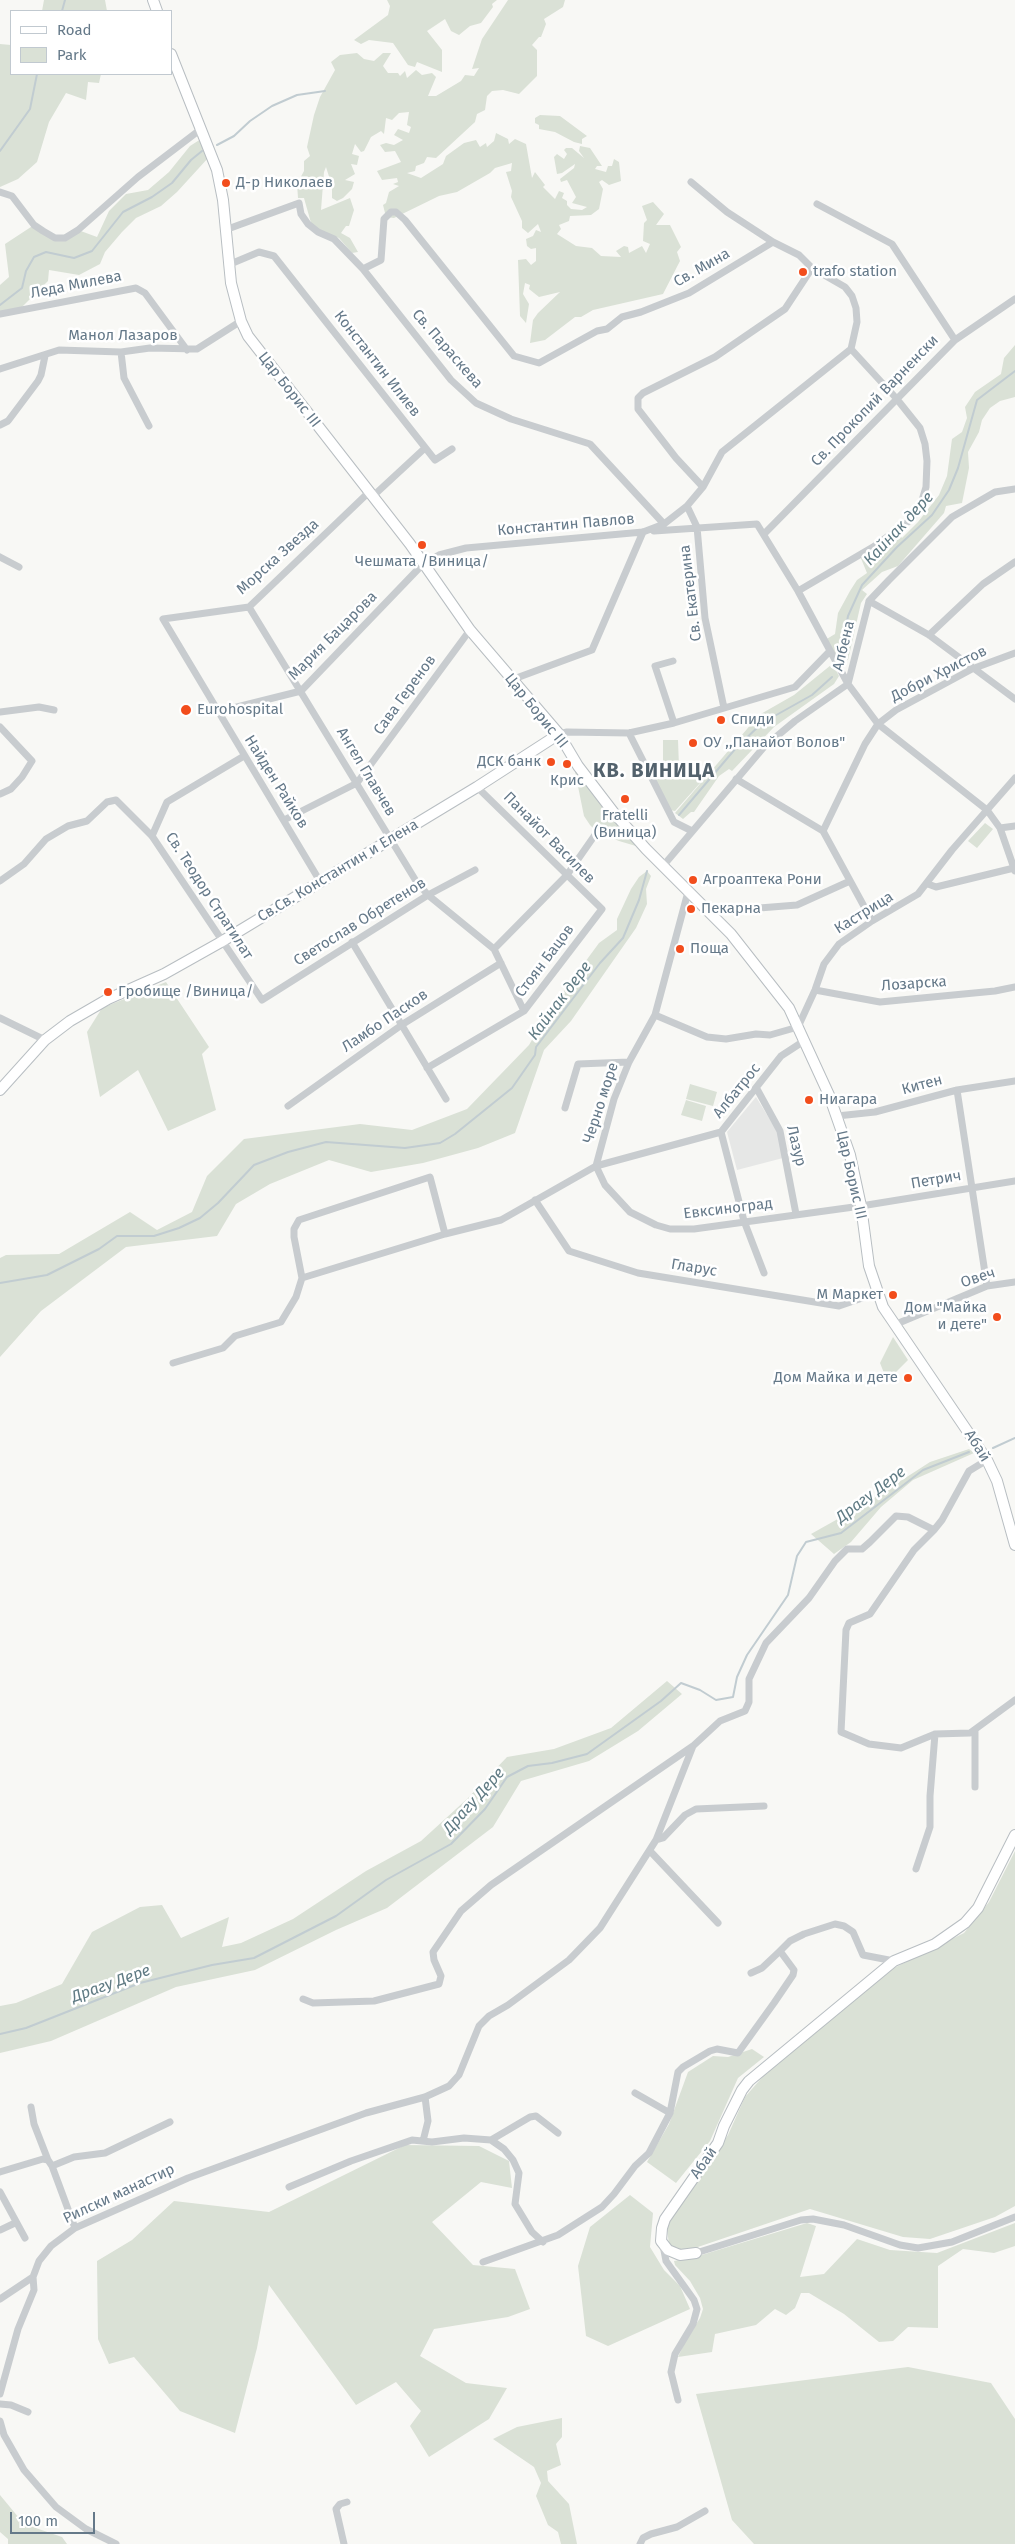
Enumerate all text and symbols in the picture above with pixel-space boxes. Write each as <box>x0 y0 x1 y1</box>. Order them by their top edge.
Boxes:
legend <box>10 10 172 75</box>
text: Road <box>57 21 92 39</box>
text: Park <box>57 46 87 64</box>
place label: Д-р Николаев <box>236 174 333 192</box>
marker: Д-р Николаев <box>220 177 232 189</box>
street label: Св. Мина <box>671 245 733 291</box>
place label: trafo station <box>813 263 897 281</box>
marker: trafo station <box>797 266 809 278</box>
street label: Леда Милева <box>29 267 123 303</box>
street label: Св. Параскева <box>408 306 486 392</box>
street label: Константин Илиев <box>330 307 424 421</box>
street label: Манол Лазаров <box>68 327 178 345</box>
street label: Св. Прокопий Варненски <box>808 332 942 470</box>
street label: Цар Борис III <box>254 349 324 431</box>
water label: Кайнак дере <box>860 488 938 570</box>
street label: Константин Павлов <box>497 510 635 540</box>
street label: Морска Звезда <box>233 515 323 599</box>
marker: Чешмата /Виница/ <box>416 539 428 551</box>
street label: Св. Екатерина <box>676 544 706 642</box>
place label: Чешмата /Виница/ <box>355 553 489 571</box>
street label: Мария Бацарова <box>285 588 381 684</box>
street label: Албена <box>829 619 859 673</box>
street label: Добри Христов <box>888 642 990 706</box>
street label: Сава Геренов <box>370 652 440 738</box>
street label: Цар Борис III <box>500 670 572 752</box>
place label: Eurohospital <box>197 701 283 719</box>
marker: Eurohospital <box>179 703 193 717</box>
place label: Спиди <box>731 711 774 729</box>
marker: Спиди <box>715 714 727 726</box>
street label: Ангел Главчев <box>332 724 400 820</box>
street label: Найден Райков <box>240 732 312 832</box>
place label: ОУ ,,Панайот Волов" <box>703 734 845 752</box>
marker: ОУ ,,Панайот Волов" <box>687 737 699 749</box>
place label: ДСК банк <box>477 753 541 771</box>
marker: ДСК банк <box>545 756 557 768</box>
marker: Крис <box>561 758 573 770</box>
district label: КВ. ВИНИЦА <box>592 759 716 783</box>
place label: Крис <box>550 772 584 790</box>
street label: Панайот Василев <box>499 788 599 888</box>
marker: Fratelli (Виница) <box>619 793 631 805</box>
place label: Fratelli (Виница) <box>594 807 656 842</box>
street label: Св.Св. Константин и Елена <box>254 816 422 926</box>
street label: Св. Теодор Стратилат <box>161 829 257 963</box>
place label: Агроаптека Рони <box>703 871 822 889</box>
street label: Светослав Обретенов <box>291 874 429 970</box>
marker: Агроаптека Рони <box>687 874 699 886</box>
street label: Кастрица <box>831 888 897 938</box>
place label: Пекарна <box>701 900 761 918</box>
marker: Пекарна <box>685 903 697 915</box>
street label: Стоян Бацов <box>512 921 578 1001</box>
place label: Поща <box>690 940 729 958</box>
marker: Поща <box>674 943 686 955</box>
water label: Кайнак дере <box>524 958 596 1044</box>
street label: Лозарска <box>881 973 947 995</box>
place label: Гробище /Виница/ <box>118 983 253 1001</box>
marker: Гробище /Виница/ <box>102 986 114 998</box>
street label: Ламбо Пасков <box>339 986 431 1056</box>
street label: Черно море <box>579 1060 623 1146</box>
street label: Албатрос <box>709 1060 765 1122</box>
street label: Китен <box>900 1071 944 1099</box>
place label: Ниагара <box>819 1091 877 1109</box>
marker: Ниагара <box>803 1094 815 1106</box>
street label: Лазур <box>782 1124 810 1168</box>
street label: Цар Борис III <box>832 1129 870 1221</box>
street label: Петрич <box>909 1167 963 1193</box>
street label: Евксиноград <box>682 1195 774 1223</box>
street label: Гларус <box>670 1255 718 1281</box>
street label: Овеч <box>958 1264 998 1292</box>
place label: М Маркет <box>816 1286 883 1304</box>
marker: М Маркет <box>887 1289 899 1301</box>
place label: Дом "Майка и дете" <box>905 1299 987 1334</box>
marker: Дом "Майка и дете" <box>991 1311 1003 1323</box>
place label: Дом Майка и дете <box>774 1369 898 1387</box>
marker: Дом Майка и дете <box>902 1372 914 1384</box>
street label: Абай <box>960 1427 994 1465</box>
water label: Драгу Дере <box>832 1462 910 1528</box>
water label: Драгу Дере <box>439 1764 509 1838</box>
water label: Драгу Дере <box>69 1961 153 2007</box>
street label: Абай <box>687 2144 721 2182</box>
street label: Рилски манастир <box>60 2160 178 2228</box>
scale bar <box>12 2502 98 2534</box>
text: 100 m <box>18 2512 58 2530</box>

